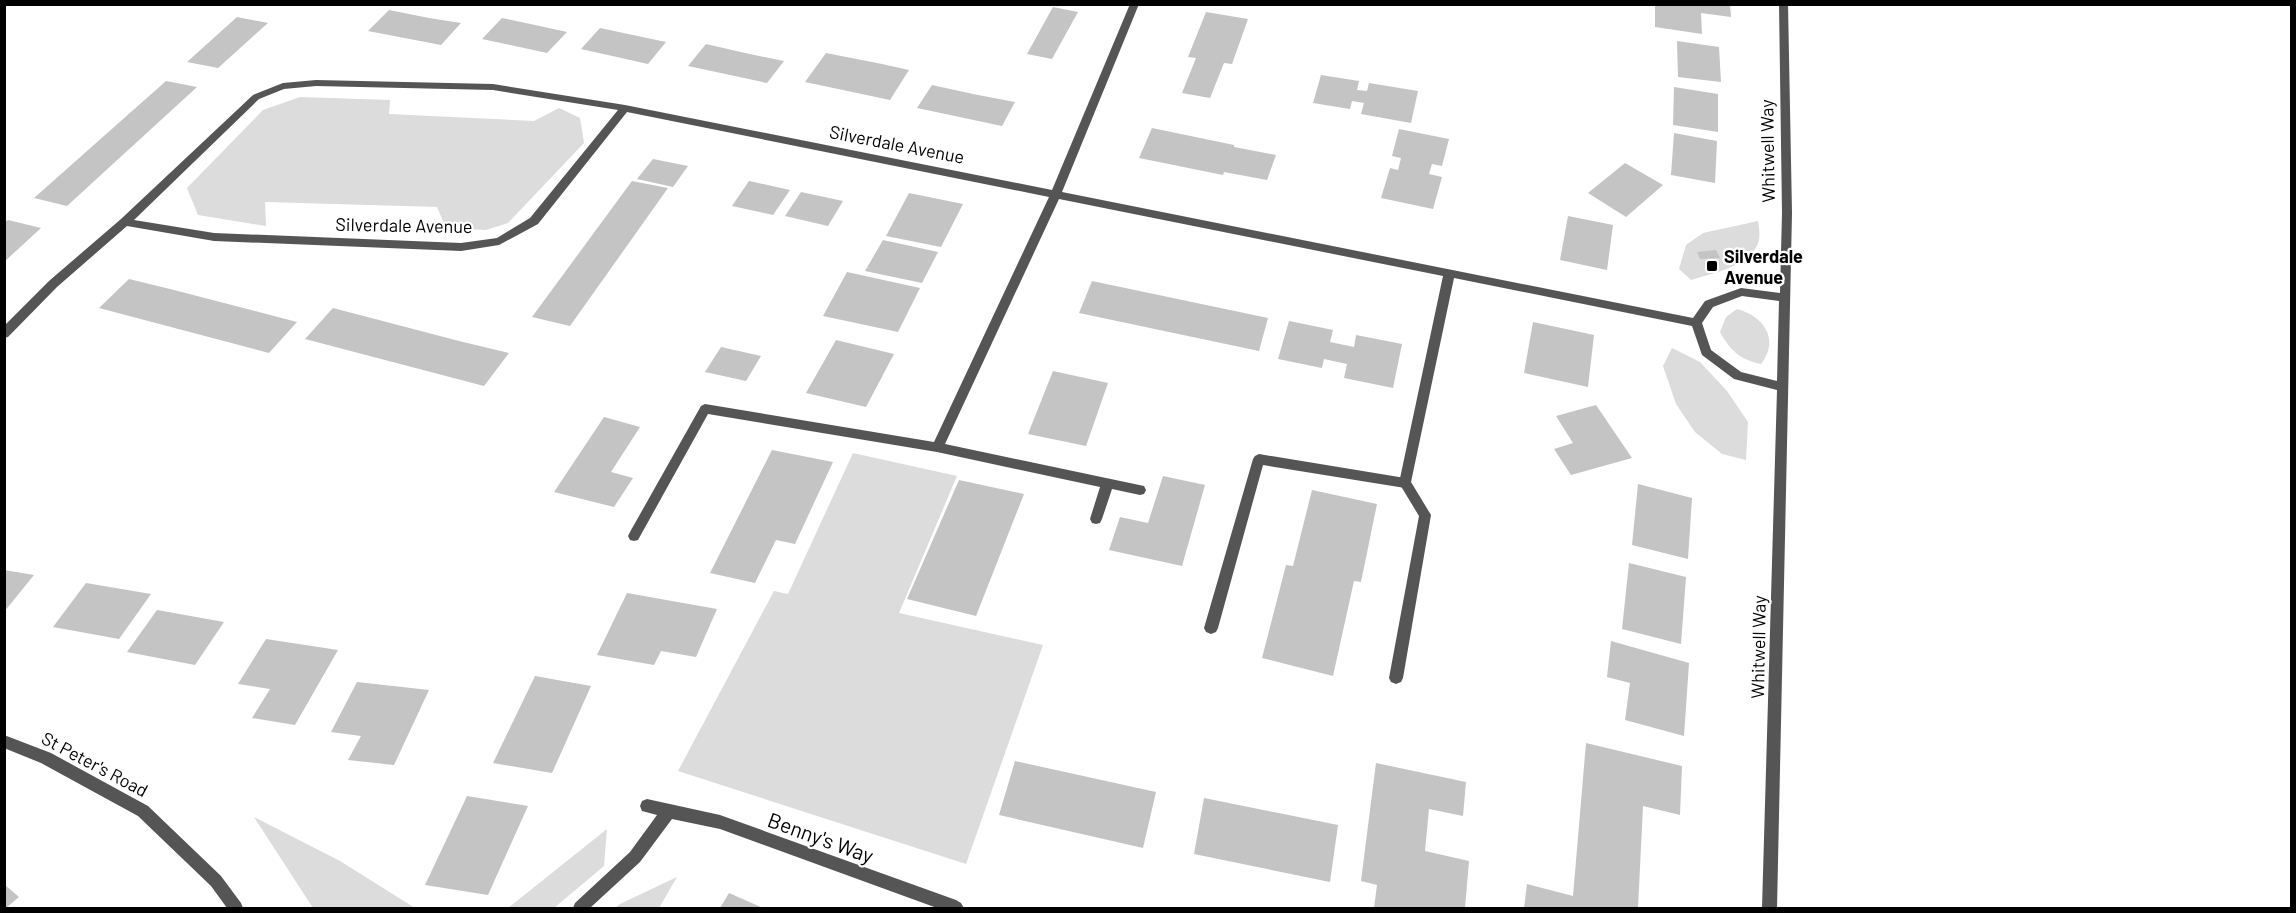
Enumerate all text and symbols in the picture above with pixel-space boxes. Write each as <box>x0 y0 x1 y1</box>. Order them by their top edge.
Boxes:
street label: Whitwell Way <box>1755 99 1779 203</box>
street label: Silverdale Avenue <box>828 120 966 168</box>
street label: Silverdale Avenue <box>335 213 473 237</box>
place label: Silverdale Avenue <box>1724 245 1803 288</box>
marker: Silverdale Avenue <box>1705 259 1719 273</box>
street label: Whitwell Way <box>1746 595 1770 699</box>
street label: St Peter's Road <box>38 727 152 801</box>
street label: Benny's Way <box>765 806 878 868</box>

